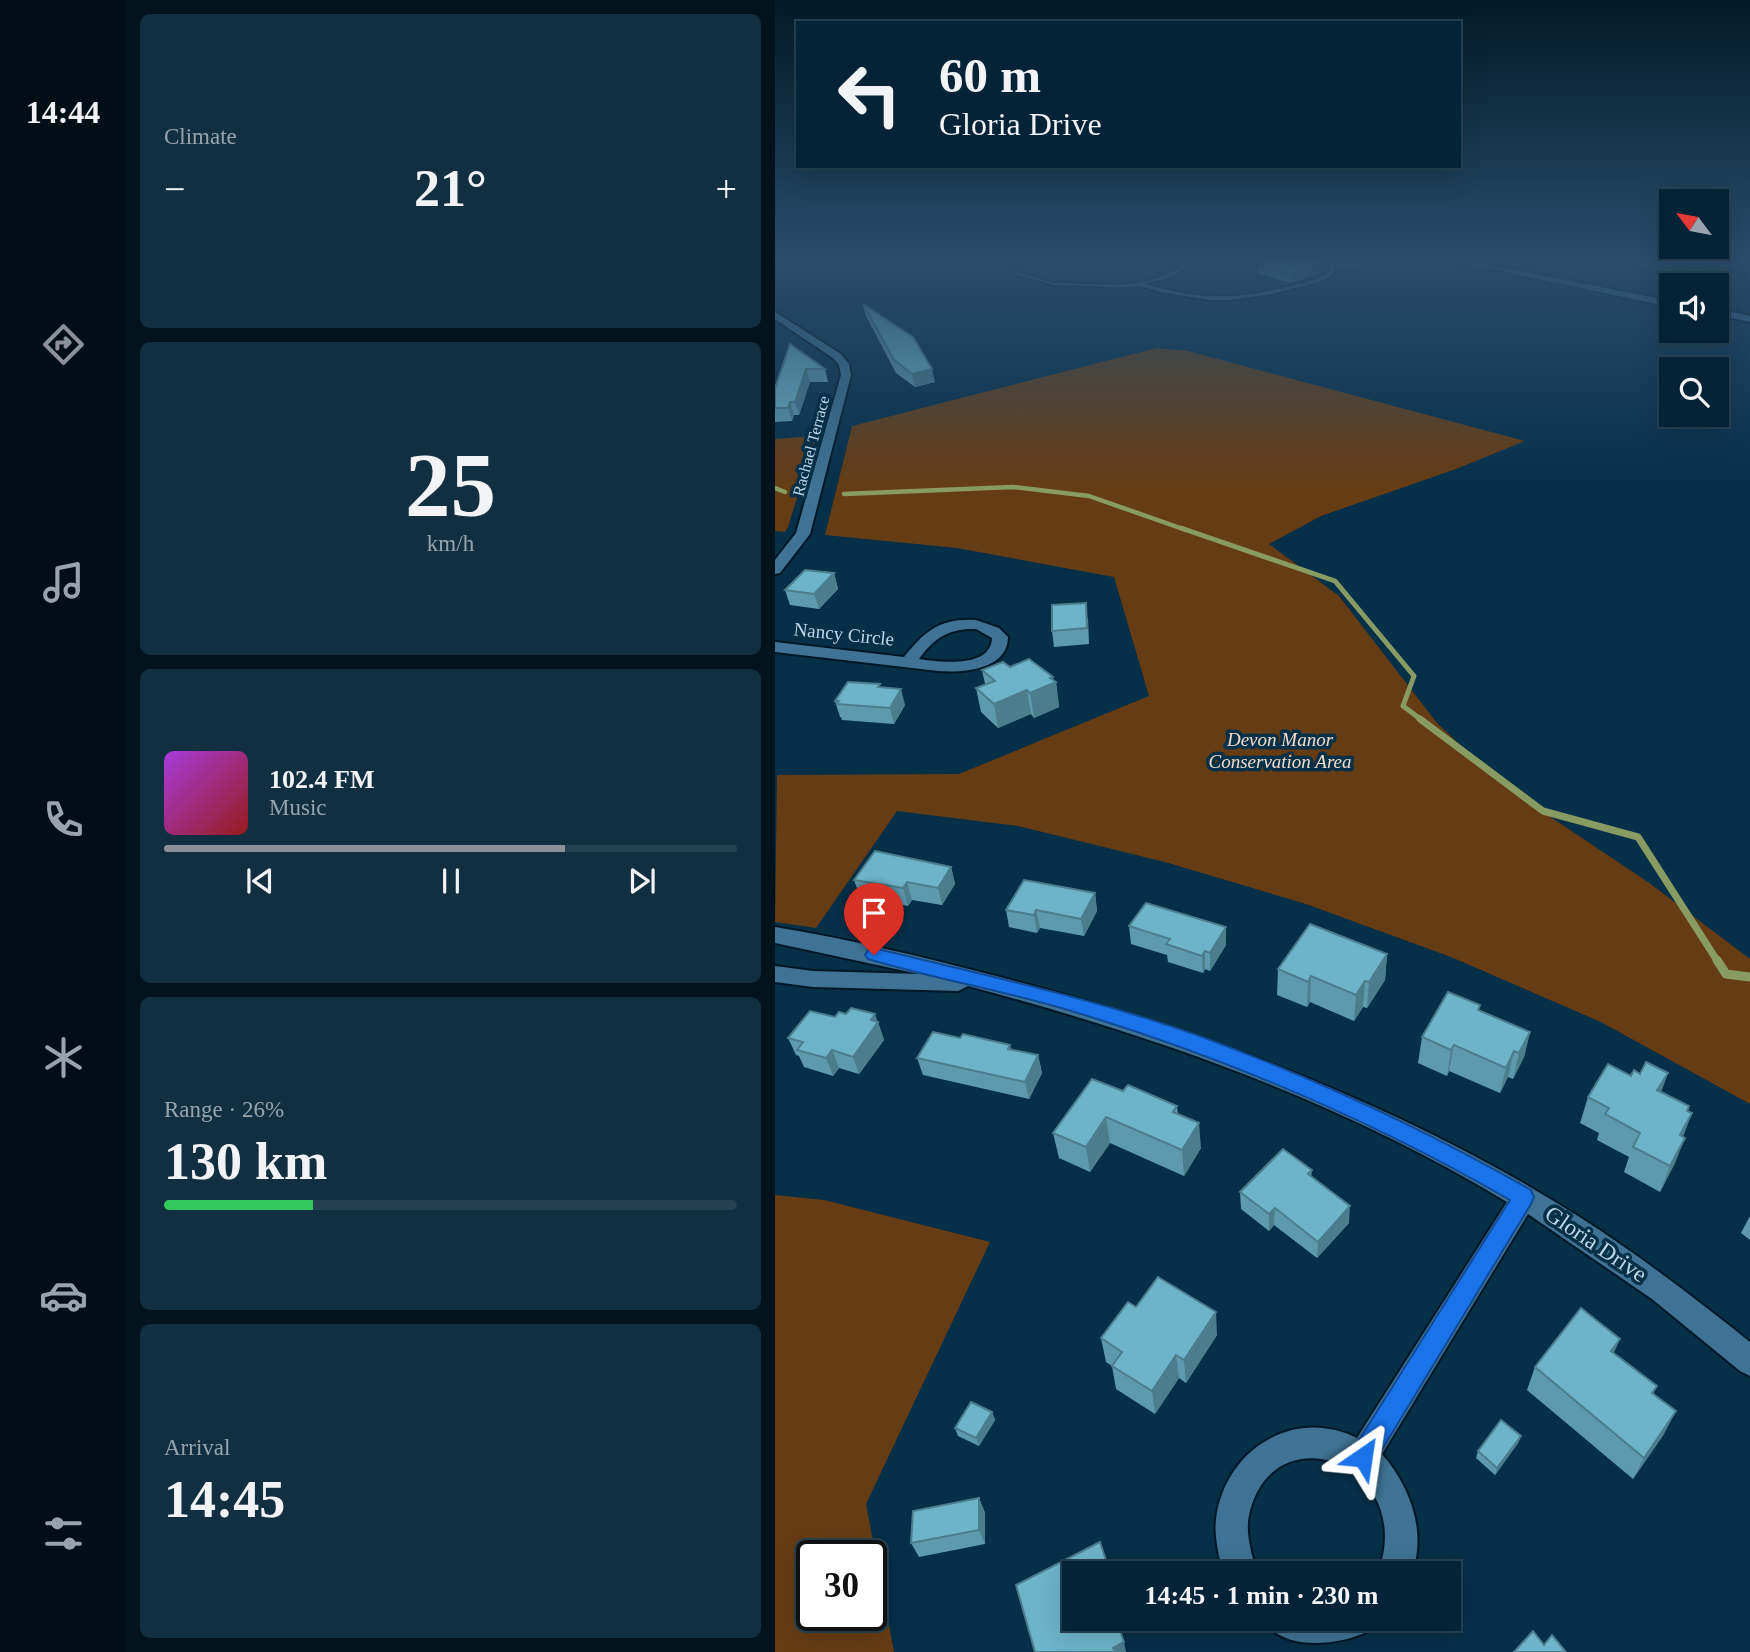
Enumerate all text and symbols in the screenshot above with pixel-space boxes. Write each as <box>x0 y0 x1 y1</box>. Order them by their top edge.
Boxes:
text: 60 m <box>939 48 1041 103</box>
icon: left <box>824 49 915 140</box>
text: 14:44 <box>26 94 100 130</box>
text: Gloria Drive <box>939 106 1102 142</box>
text: Climate <box>164 124 237 149</box>
text: 21° <box>414 160 487 217</box>
text: − <box>164 168 185 210</box>
text: + <box>716 168 737 210</box>
north arrow <box>1659 189 1729 259</box>
map controls <box>1659 189 1729 427</box>
button: sound <box>1659 273 1729 343</box>
icon: directions <box>39 320 88 369</box>
button: search <box>1659 357 1729 427</box>
street label: Rachael Terrace <box>789 394 833 498</box>
text: 25 <box>405 435 496 536</box>
text: km/h <box>427 531 474 556</box>
icon: music <box>39 558 88 607</box>
street label: Nancy Circle <box>793 618 895 650</box>
park label: Devon Manor Conservation Area <box>1208 729 1352 772</box>
text: 102.4 FM <box>269 765 374 794</box>
icon: phone <box>39 795 88 844</box>
text: Music <box>269 795 327 820</box>
icon: previous <box>241 862 279 900</box>
icon: pause <box>432 862 470 900</box>
icon: next <box>623 862 661 900</box>
pin <box>844 883 904 955</box>
icon: arrive <box>855 894 893 932</box>
icon: climate <box>39 1033 88 1082</box>
text: Range · 26% <box>164 1097 284 1122</box>
text: 130 km <box>164 1133 327 1190</box>
street label: Gloria Drive <box>1541 1201 1651 1287</box>
icon: car <box>39 1271 88 1320</box>
position arrow <box>1326 1420 1400 1494</box>
text: Arrival <box>164 1435 230 1460</box>
text: 14:45 <box>164 1471 285 1528</box>
icon: filters <box>39 1509 88 1558</box>
speed limit sign: 30 <box>796 1540 887 1631</box>
text: 14:45 · 1 min · 230 m <box>1145 1581 1379 1610</box>

